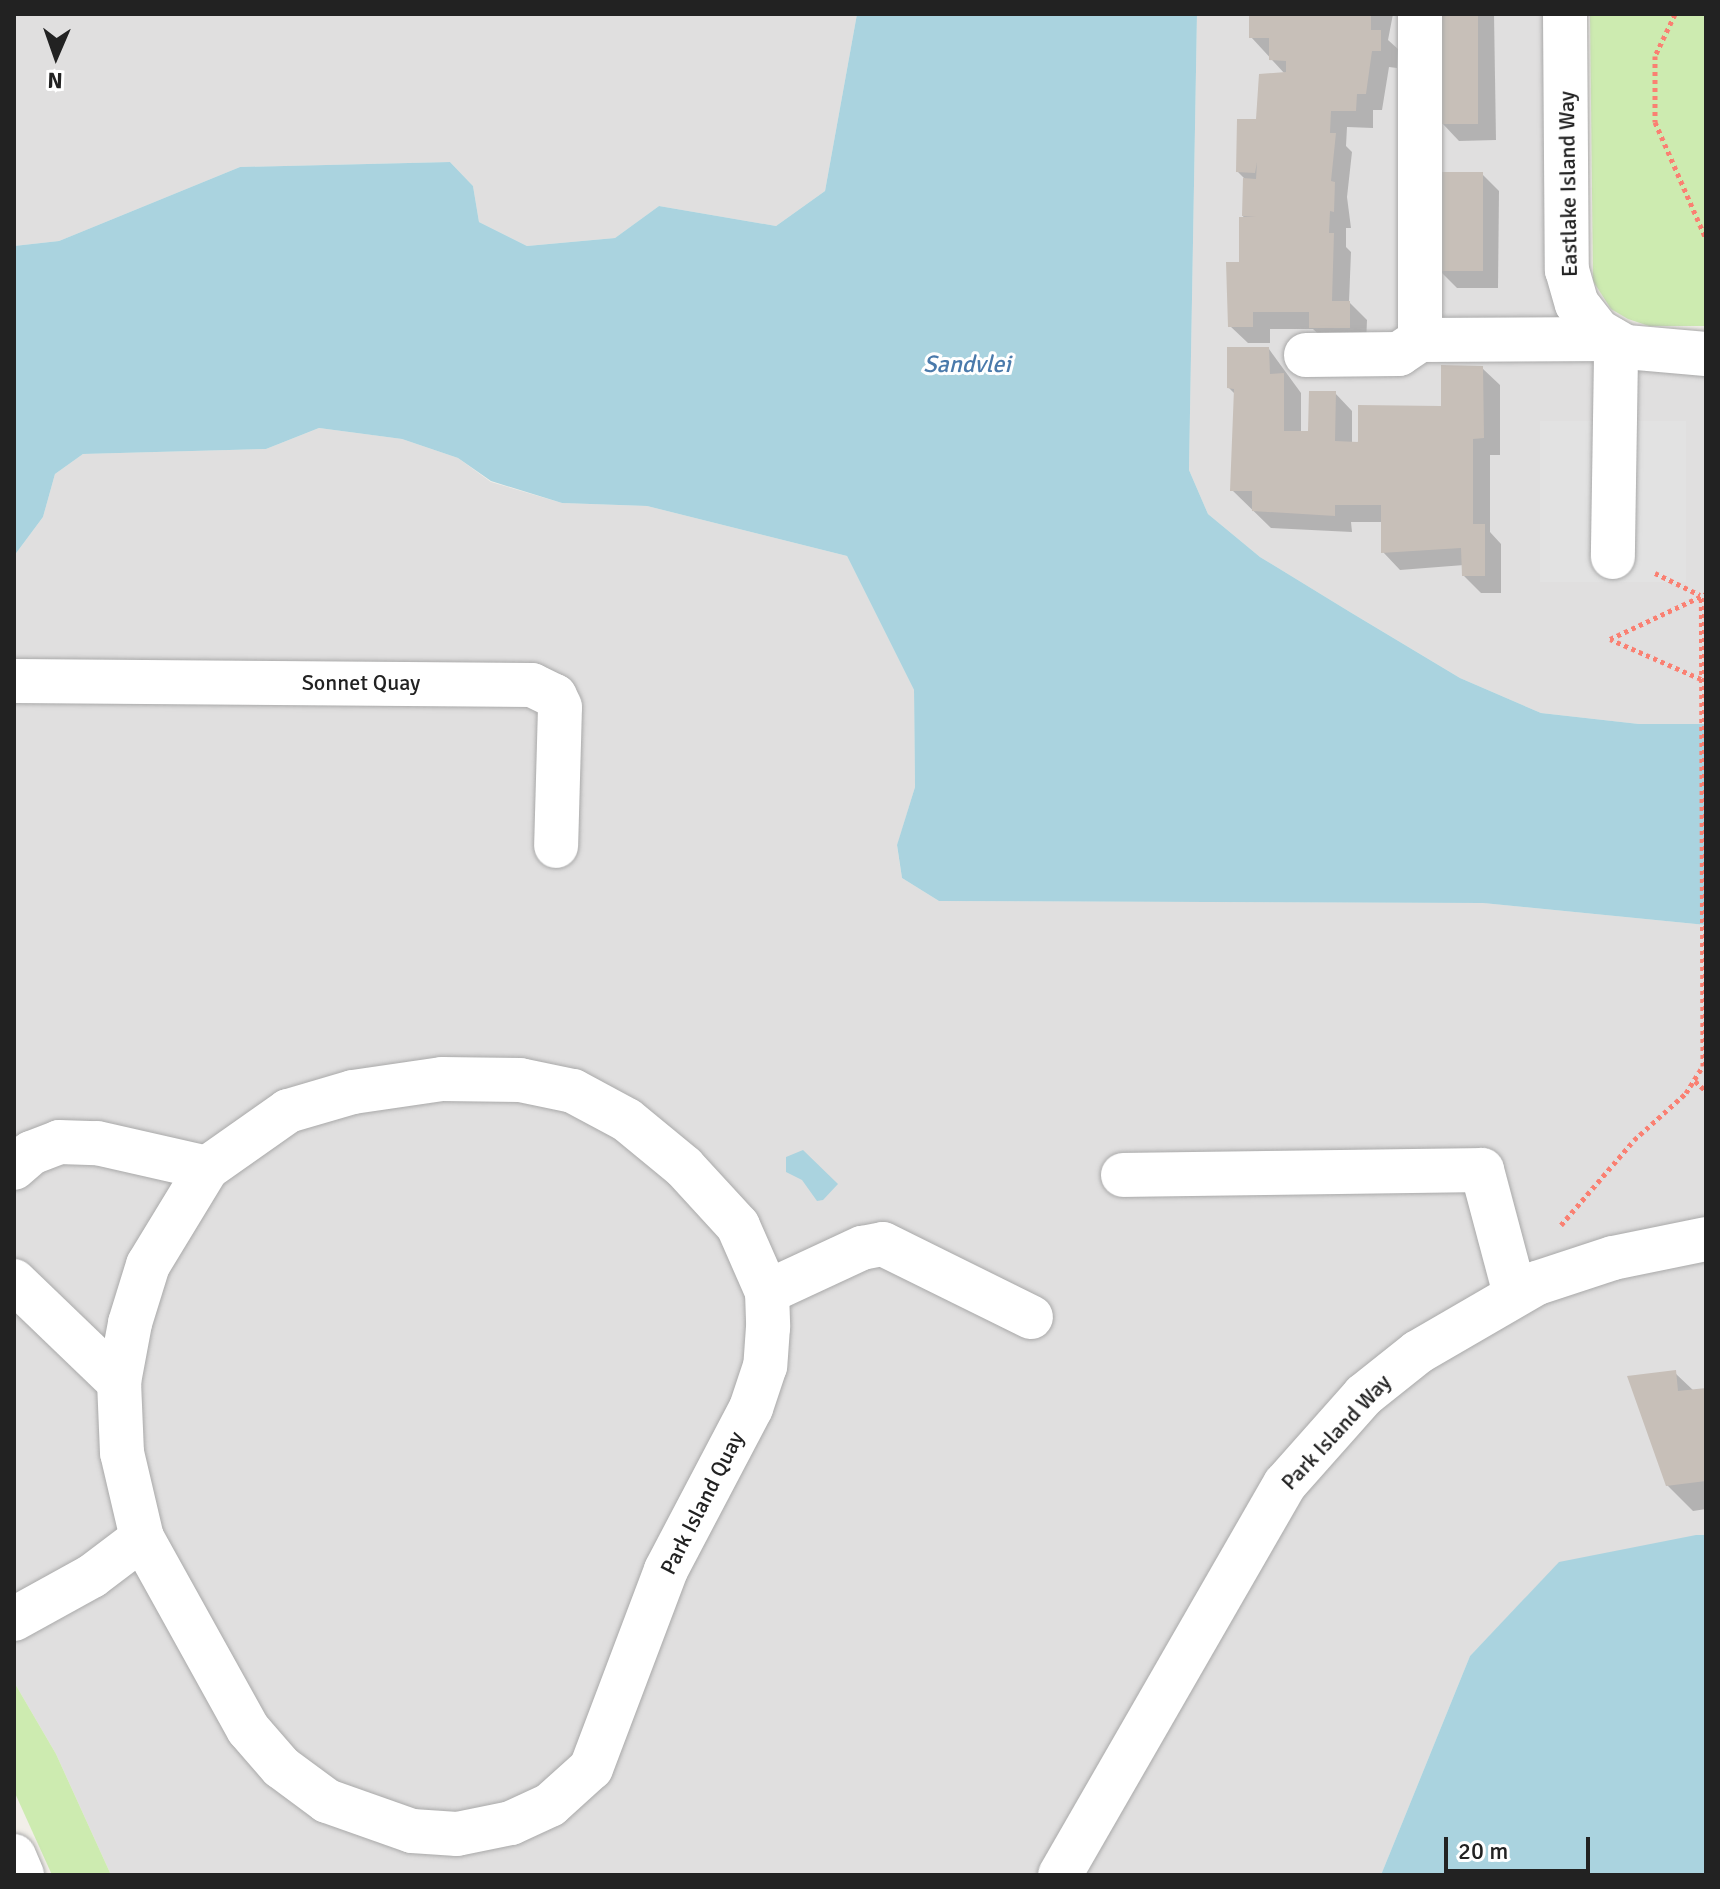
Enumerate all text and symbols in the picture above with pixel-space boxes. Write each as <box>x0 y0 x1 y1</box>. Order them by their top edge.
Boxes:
north arrow <box>16 16 96 96</box>
text: N <box>47 67 63 94</box>
street label: Eastlake Island Way <box>1553 91 1583 277</box>
water label: Sandvlei <box>923 351 1011 379</box>
street label: Sonnet Quay <box>302 670 420 696</box>
street label: Park Island Way <box>1276 1369 1396 1495</box>
street label: Park Island Quay <box>655 1427 749 1579</box>
scale bar <box>1448 1821 1594 1871</box>
text: 20 m <box>1458 1836 1508 1866</box>

